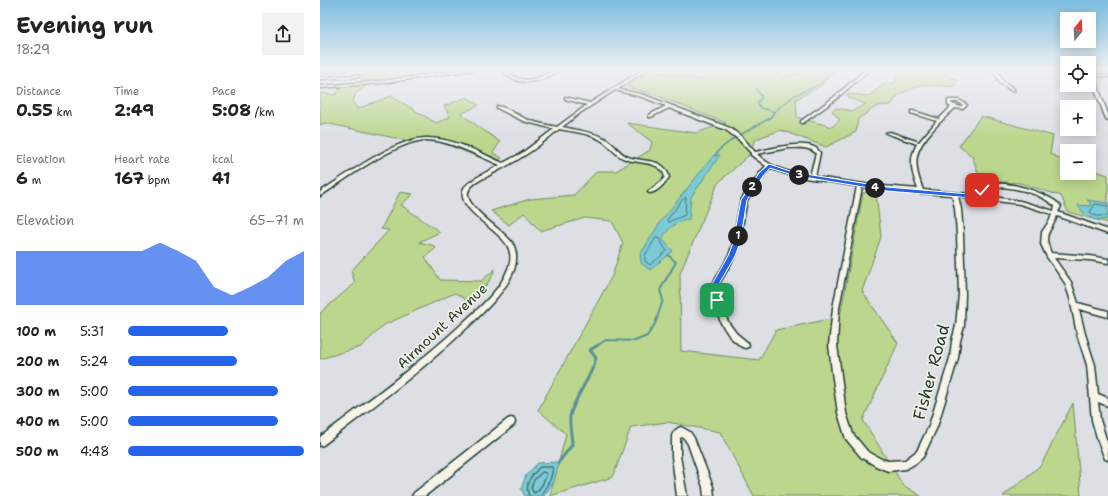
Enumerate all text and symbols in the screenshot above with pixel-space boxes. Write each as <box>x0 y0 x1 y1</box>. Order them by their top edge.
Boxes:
text: Evening run <box>16 11 153 40</box>
north arrow <box>1060 12 1096 48</box>
map controls <box>1060 12 1096 180</box>
button: share <box>262 13 304 55</box>
text: 18:29 <box>16 41 50 58</box>
button: locate <box>1060 56 1096 92</box>
text: Distance <box>16 84 61 99</box>
text: Time <box>114 84 139 99</box>
text: Pace <box>212 84 236 99</box>
text: 0.55 <box>16 99 53 121</box>
text: 2:49 <box>114 99 154 121</box>
text: 5:08 <box>212 99 251 121</box>
button: + <box>1060 100 1096 136</box>
text: km <box>53 105 72 120</box>
text: /km <box>251 105 274 120</box>
button: − <box>1060 144 1096 180</box>
text: Elevation <box>16 152 65 167</box>
text: Heart rate <box>114 152 170 167</box>
text: kcal <box>212 152 233 167</box>
pin: 3 <box>789 165 809 185</box>
text: 6 <box>16 167 28 189</box>
text: 167 <box>114 167 144 189</box>
text: 41 <box>212 167 231 189</box>
text: 3 <box>795 167 803 182</box>
text: m <box>28 173 41 188</box>
text: bpm <box>144 173 170 188</box>
pin <box>965 173 999 207</box>
pin: 2 <box>742 177 762 197</box>
pin: 4 <box>865 178 885 198</box>
text: 2 <box>748 179 756 194</box>
icon: check <box>971 179 993 201</box>
text: 4 <box>871 180 879 195</box>
text: Elevation <box>16 212 74 229</box>
text: 65–71 m <box>249 212 304 229</box>
pin: 1 <box>728 226 748 246</box>
text: 1 <box>735 228 741 243</box>
street label: Airmount Avenue <box>393 279 491 373</box>
pin <box>700 283 734 317</box>
icon: arrive <box>706 289 728 311</box>
street label: Fisher Road <box>908 322 954 422</box>
text: 100 m <box>16 323 56 340</box>
text: 5:31 <box>80 323 104 340</box>
text: 200 m <box>16 353 59 370</box>
text: 5:24 <box>80 353 108 370</box>
text: 300 m <box>16 383 60 400</box>
text: 5:00 <box>80 383 109 400</box>
text: 400 m <box>16 413 60 430</box>
text: 5:00 <box>80 413 109 430</box>
text: 500 m <box>16 443 59 460</box>
text: 4:48 <box>80 443 109 460</box>

